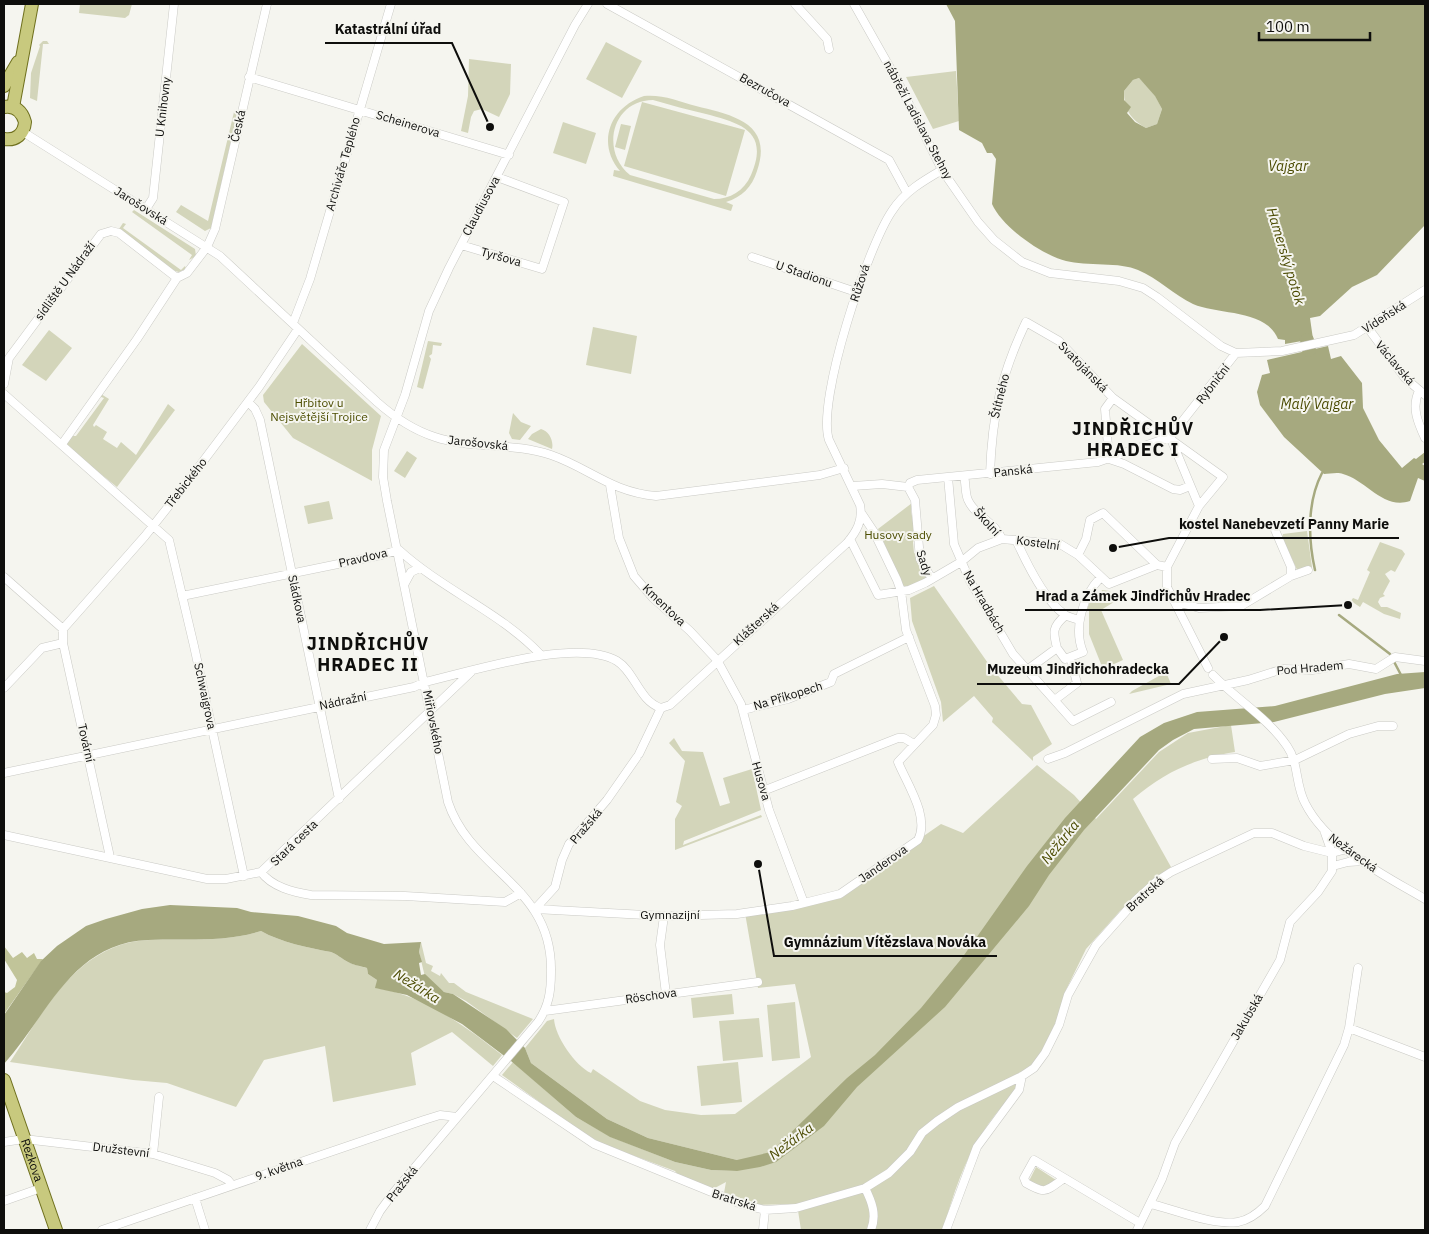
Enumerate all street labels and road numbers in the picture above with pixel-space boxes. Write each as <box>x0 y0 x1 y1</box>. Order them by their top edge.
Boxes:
street label: nábřeží Ladislava Stehny <box>881 58 956 182</box>
street label: Bezručova <box>737 69 794 110</box>
street label: U Knihovny <box>151 76 174 138</box>
street label: Scheinerova <box>374 107 442 141</box>
street label: Česká <box>227 108 249 143</box>
street label: Archiváře Teplého <box>322 115 363 212</box>
street label: Claudiusova <box>459 173 503 238</box>
street label: Jarošovská <box>112 183 171 228</box>
street label: sídliště U Nádraží <box>31 238 98 323</box>
street label: Tyršova <box>479 244 524 270</box>
street label: U Stadionu <box>774 257 834 290</box>
street label: Růžová <box>846 262 873 304</box>
street label: Vídeňská <box>1359 297 1409 336</box>
street label: Václavská <box>1372 337 1419 388</box>
street label: Svatojánská <box>1055 338 1112 396</box>
street label: Rybniční <box>1192 361 1233 407</box>
street label: Štítného <box>987 372 1012 420</box>
street label: Jarošovská <box>447 432 509 453</box>
street label: Třebického <box>161 454 210 511</box>
street label: Panská <box>993 461 1034 480</box>
street label: Školní <box>971 504 1004 539</box>
street label: Kostelní <box>1015 532 1061 553</box>
street label: Pravdova <box>337 545 389 570</box>
street label: Sady <box>913 548 936 578</box>
street label: Na Hradbách <box>960 568 1008 636</box>
street label: Sládkova <box>285 574 310 625</box>
street label: Kmentova <box>640 580 690 629</box>
street label: Klášterská <box>730 598 782 648</box>
street label: Pod Hradem <box>1276 657 1344 678</box>
street label: Schwaigrova <box>191 661 220 731</box>
street label: Na Příkopech <box>751 678 824 713</box>
street label: Nádražní <box>318 688 368 713</box>
street label: Miřiovského <box>420 689 447 755</box>
street label: Tovární <box>75 722 98 764</box>
street label: Husova <box>749 760 774 803</box>
street label: Pražská <box>566 804 605 847</box>
street label: Stará cesta <box>267 816 321 869</box>
street label: Nežárecká <box>1326 830 1381 876</box>
street label: Janderova <box>855 841 910 886</box>
street label: Bratrská <box>1123 872 1167 915</box>
street label: Gymnazijní <box>640 907 700 922</box>
street label: Röschova <box>624 984 678 1007</box>
street label: Jakubská <box>1227 990 1266 1043</box>
street label: Rezkova <box>18 1137 47 1184</box>
street label: Družstevní <box>92 1139 150 1160</box>
street label: 9. května <box>253 1153 305 1184</box>
street label: Pražská <box>383 1162 421 1205</box>
street label: Bratrská <box>710 1185 759 1214</box>

